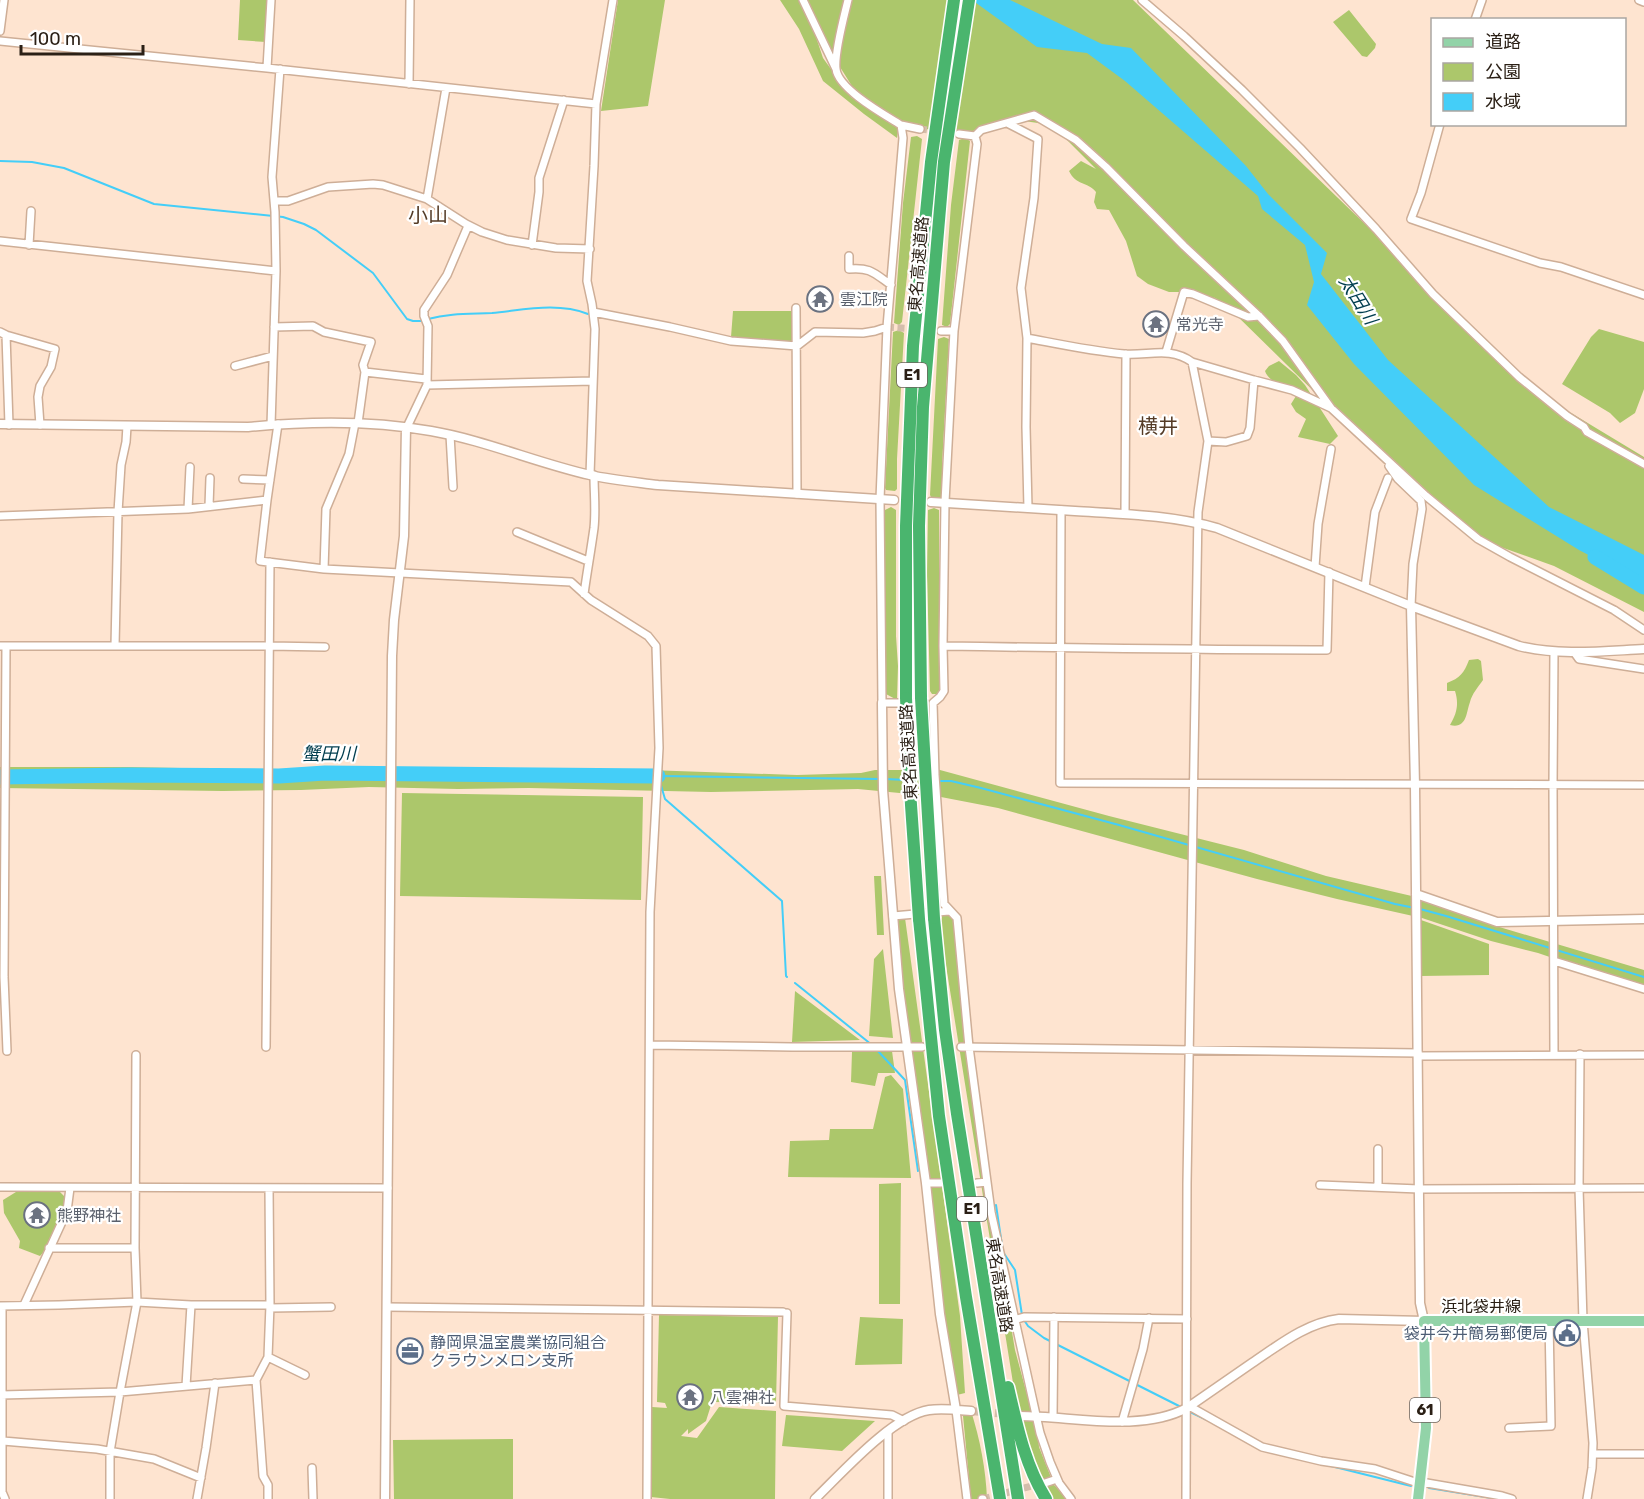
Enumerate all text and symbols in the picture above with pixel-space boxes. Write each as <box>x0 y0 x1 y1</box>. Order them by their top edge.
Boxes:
scale bar <box>21 18 142 56</box>
legend <box>1431 18 1626 126</box>
text: 100 m <box>30 28 81 50</box>
text: 道路 <box>1485 31 1521 53</box>
text: 公園 <box>1485 61 1521 83</box>
text: 水域 <box>1485 91 1521 113</box>
district label: 小山 <box>408 203 448 227</box>
street label: 東名高速道路 <box>905 215 932 313</box>
water label: 太田川 <box>1334 271 1383 330</box>
temple icon: 雲江院 <box>805 284 835 314</box>
place label: 雲江院 <box>840 290 888 309</box>
temple icon: 常光寺 <box>1141 309 1171 339</box>
place label: 常光寺 <box>1176 315 1224 334</box>
road number: E1 <box>897 363 927 387</box>
district label: 横井 <box>1138 414 1178 438</box>
street label: 東名高速道路 <box>896 704 920 800</box>
water label: 蟹田川 <box>302 743 358 765</box>
road number: E1 <box>957 1197 987 1221</box>
temple icon: 熊野神社 <box>22 1200 52 1230</box>
place label: 熊野神社 <box>57 1206 121 1225</box>
street label: 東名高速道路 <box>983 1236 1016 1334</box>
street label: 浜北袋井線 <box>1441 1297 1521 1316</box>
public building icon: 袋井今井簡易郵便局 <box>1552 1318 1582 1348</box>
place label: 袋井今井簡易郵便局 <box>1404 1324 1548 1343</box>
place label: 静岡県温室農業協同組合 クラウンメロン支所 <box>430 1333 606 1370</box>
office icon: 静岡県温室農業協同組合 クラウンメロン支所 <box>395 1336 425 1366</box>
temple icon: 八雲神社 <box>675 1382 705 1412</box>
place label: 八雲神社 <box>710 1388 774 1407</box>
road number: 61 <box>1410 1398 1440 1422</box>

